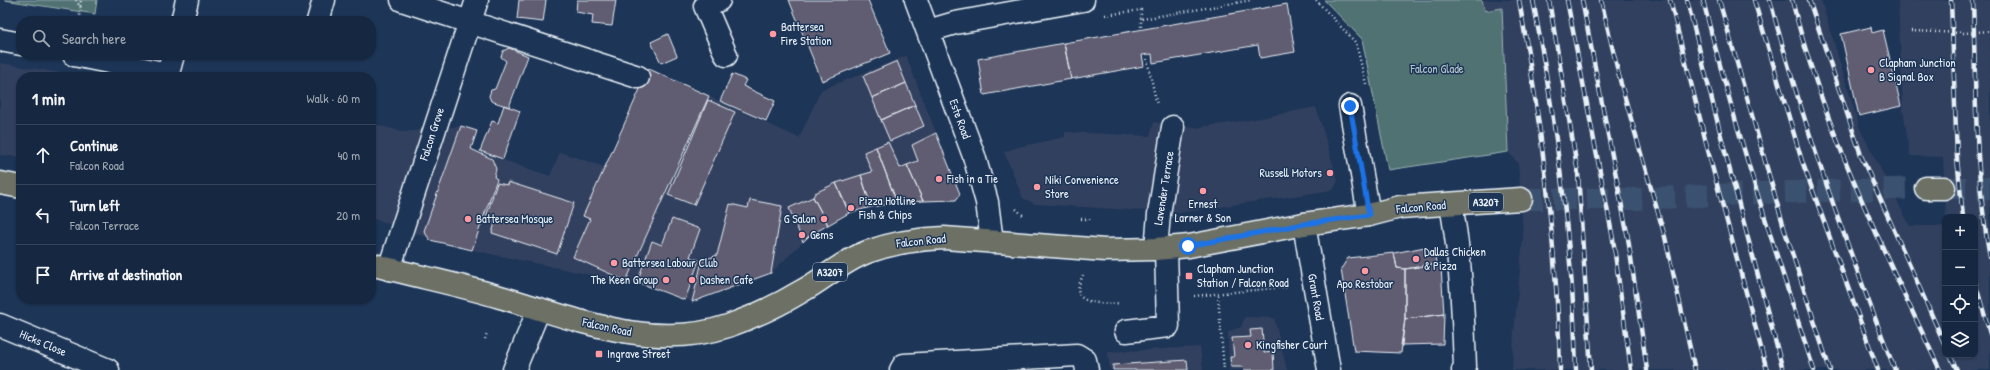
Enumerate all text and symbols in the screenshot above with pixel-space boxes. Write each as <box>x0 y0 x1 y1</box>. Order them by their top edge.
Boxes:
search box <box>16 16 376 60</box>
place label: Battersea Fire Station <box>780 18 832 49</box>
icon: search <box>30 27 52 49</box>
text: Search here <box>62 28 126 49</box>
marker: Battersea Fire Station <box>768 29 778 39</box>
place label: Clapham Junction B Signal Box <box>1879 54 1956 85</box>
park label: Falcon Glade <box>1409 60 1464 77</box>
marker: Clapham Junction B Signal Box <box>1866 65 1876 75</box>
text: 1 min <box>32 87 65 110</box>
text: Walk · 60 m <box>307 89 360 107</box>
street label: Este Road <box>945 97 976 141</box>
route end <box>1341 97 1359 115</box>
street label: Falcon Grove <box>415 105 448 164</box>
text: Continue <box>70 135 118 156</box>
icon: ahead <box>32 144 54 166</box>
text: 40 m <box>337 146 360 164</box>
street label: Lavender Terrace <box>1149 149 1178 226</box>
text: Falcon Road <box>70 156 124 174</box>
place label: Russell Motors <box>1260 164 1322 181</box>
marker: Russell Motors <box>1325 168 1335 178</box>
place label: Fish in a Tie <box>946 170 998 187</box>
place label: Niki Convenience Store <box>1045 171 1119 202</box>
marker: Fish in a Tie <box>934 174 944 184</box>
marker: Niki Convenience Store <box>1032 182 1042 192</box>
marker: Ernest Larner & Son <box>1198 186 1208 196</box>
place label: Pizza Hotline Fish & Chips <box>858 192 916 223</box>
road number: A3207 <box>1469 193 1503 211</box>
text: Turn left <box>70 195 120 216</box>
place label: Ernest Larner & Son <box>1175 195 1231 226</box>
street label: Falcon Road <box>1394 196 1447 217</box>
marker: Pizza Hotline Fish & Chips <box>846 203 856 213</box>
icon: left <box>32 204 54 226</box>
text: 20 m <box>336 206 360 224</box>
place label: Battersea Mosque <box>476 210 553 227</box>
place label: G Salon <box>784 210 816 227</box>
marker: Battersea Mosque <box>463 214 473 224</box>
marker: G Salon <box>819 214 829 224</box>
map controls <box>1942 214 1978 358</box>
button: + <box>1942 214 1978 250</box>
text: Falcon Terrace <box>70 216 139 234</box>
place label: Gems <box>810 226 834 243</box>
street label: Falcon Road <box>894 229 947 252</box>
marker: Gems <box>797 230 807 240</box>
route start <box>1179 237 1197 255</box>
place label: Dallas Chicken & Pizza <box>1424 243 1486 274</box>
button: − <box>1942 250 1978 286</box>
place label: Battersea Labour Club <box>622 254 718 271</box>
marker: Dallas Chicken & Pizza <box>1411 254 1421 264</box>
marker: Battersea Labour Club <box>609 258 619 268</box>
place label: Clapham Junction Station / Falcon Road <box>1197 260 1289 291</box>
road number: A3207 <box>813 263 847 281</box>
icon: arrive <box>32 264 54 286</box>
text: Arrive at destination <box>70 264 182 285</box>
marker: Apo Restobar <box>1360 266 1370 276</box>
place label: The Keen Group <box>591 271 658 288</box>
place label: Dashen Cafe <box>700 271 754 288</box>
marker: Clapham Junction Station / Falcon Road <box>1184 271 1194 281</box>
street label: Grant Road <box>1304 272 1329 322</box>
marker: The Keen Group <box>661 275 671 285</box>
marker: Dashen Cafe <box>687 275 697 285</box>
place label: Apo Restobar <box>1337 275 1394 292</box>
button: locate <box>1942 286 1978 322</box>
street label: Falcon Road <box>580 313 634 340</box>
button: layers <box>1942 322 1978 358</box>
street label: Hicks Close <box>17 325 69 360</box>
place label: Kingfisher Court <box>1256 336 1328 353</box>
marker: Kingfisher Court <box>1243 340 1253 350</box>
place label: Ingrave Street <box>607 345 671 362</box>
marker: Ingrave Street <box>594 349 604 359</box>

